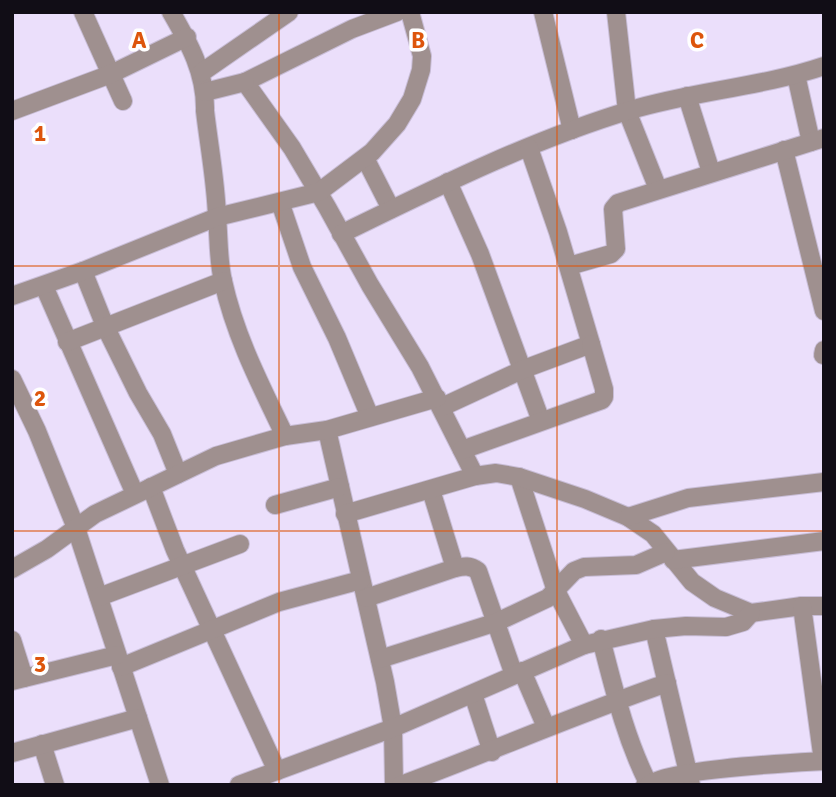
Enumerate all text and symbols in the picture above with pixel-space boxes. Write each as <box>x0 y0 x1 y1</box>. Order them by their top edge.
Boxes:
text: A <box>132 26 147 55</box>
text: B <box>411 26 425 55</box>
text: C <box>690 26 704 55</box>
text: 1 <box>34 119 46 148</box>
text: 2 <box>34 384 46 413</box>
text: 3 <box>34 650 46 679</box>

